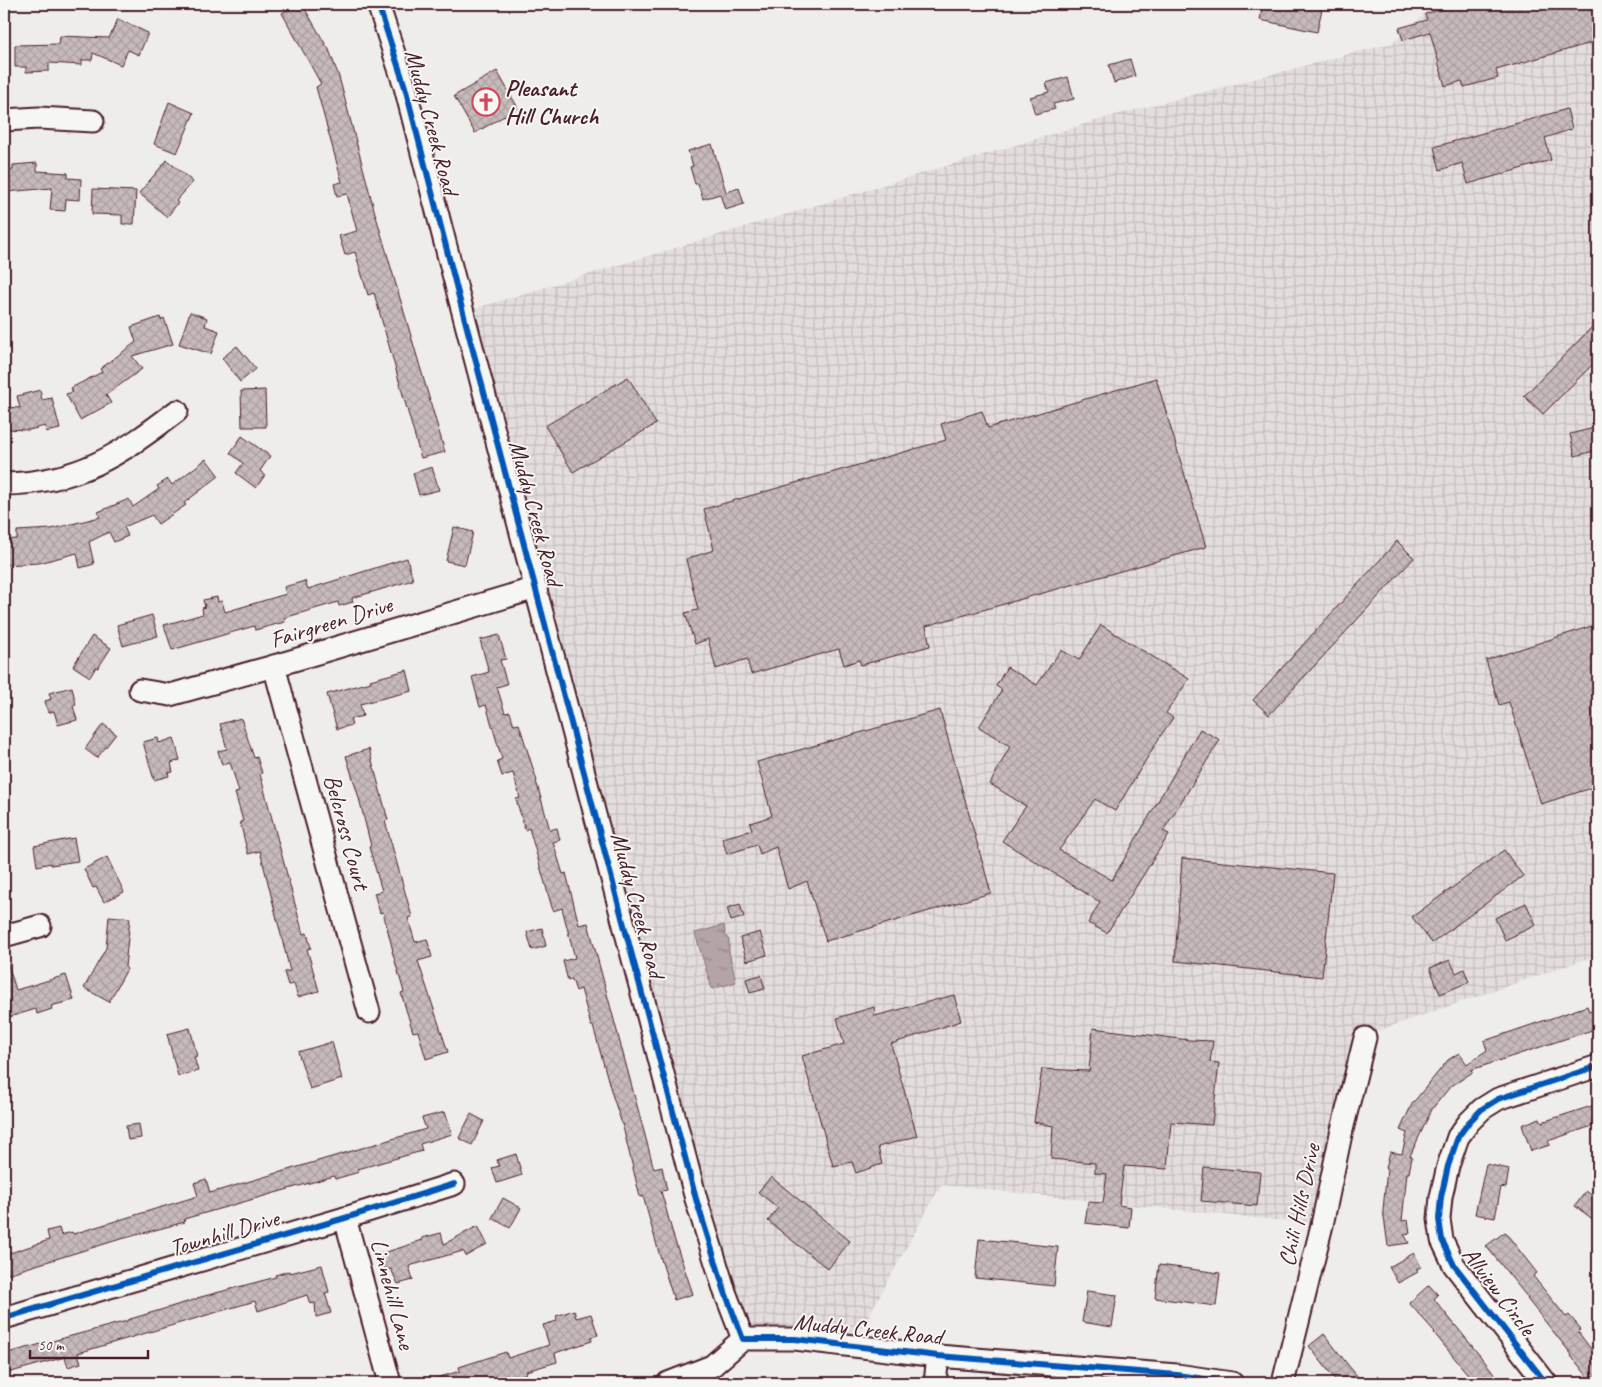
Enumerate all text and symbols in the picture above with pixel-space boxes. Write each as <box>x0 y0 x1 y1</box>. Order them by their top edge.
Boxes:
street label: Muddy Creek Road <box>398 46 467 201</box>
place label: Pleasant Hill Church <box>505 73 599 131</box>
church icon: Pleasant Hill Church <box>471 87 501 117</box>
street label: Muddy Creek Road <box>502 437 571 592</box>
street label: Fairgreen Drive <box>266 589 398 655</box>
street label: Belcross Court <box>317 771 377 895</box>
street label: Muddy Creek Road <box>604 829 673 984</box>
street label: Chili Hills Drive <box>1271 1139 1327 1269</box>
street label: Townhill Drive <box>166 1202 284 1263</box>
street label: Linnehill Lane <box>364 1236 423 1355</box>
street label: Allview Circle <box>1456 1240 1544 1343</box>
street label: Muddy Creek Road <box>792 1306 947 1352</box>
scale bar <box>30 1327 148 1359</box>
text: 50 m <box>38 1336 65 1355</box>

